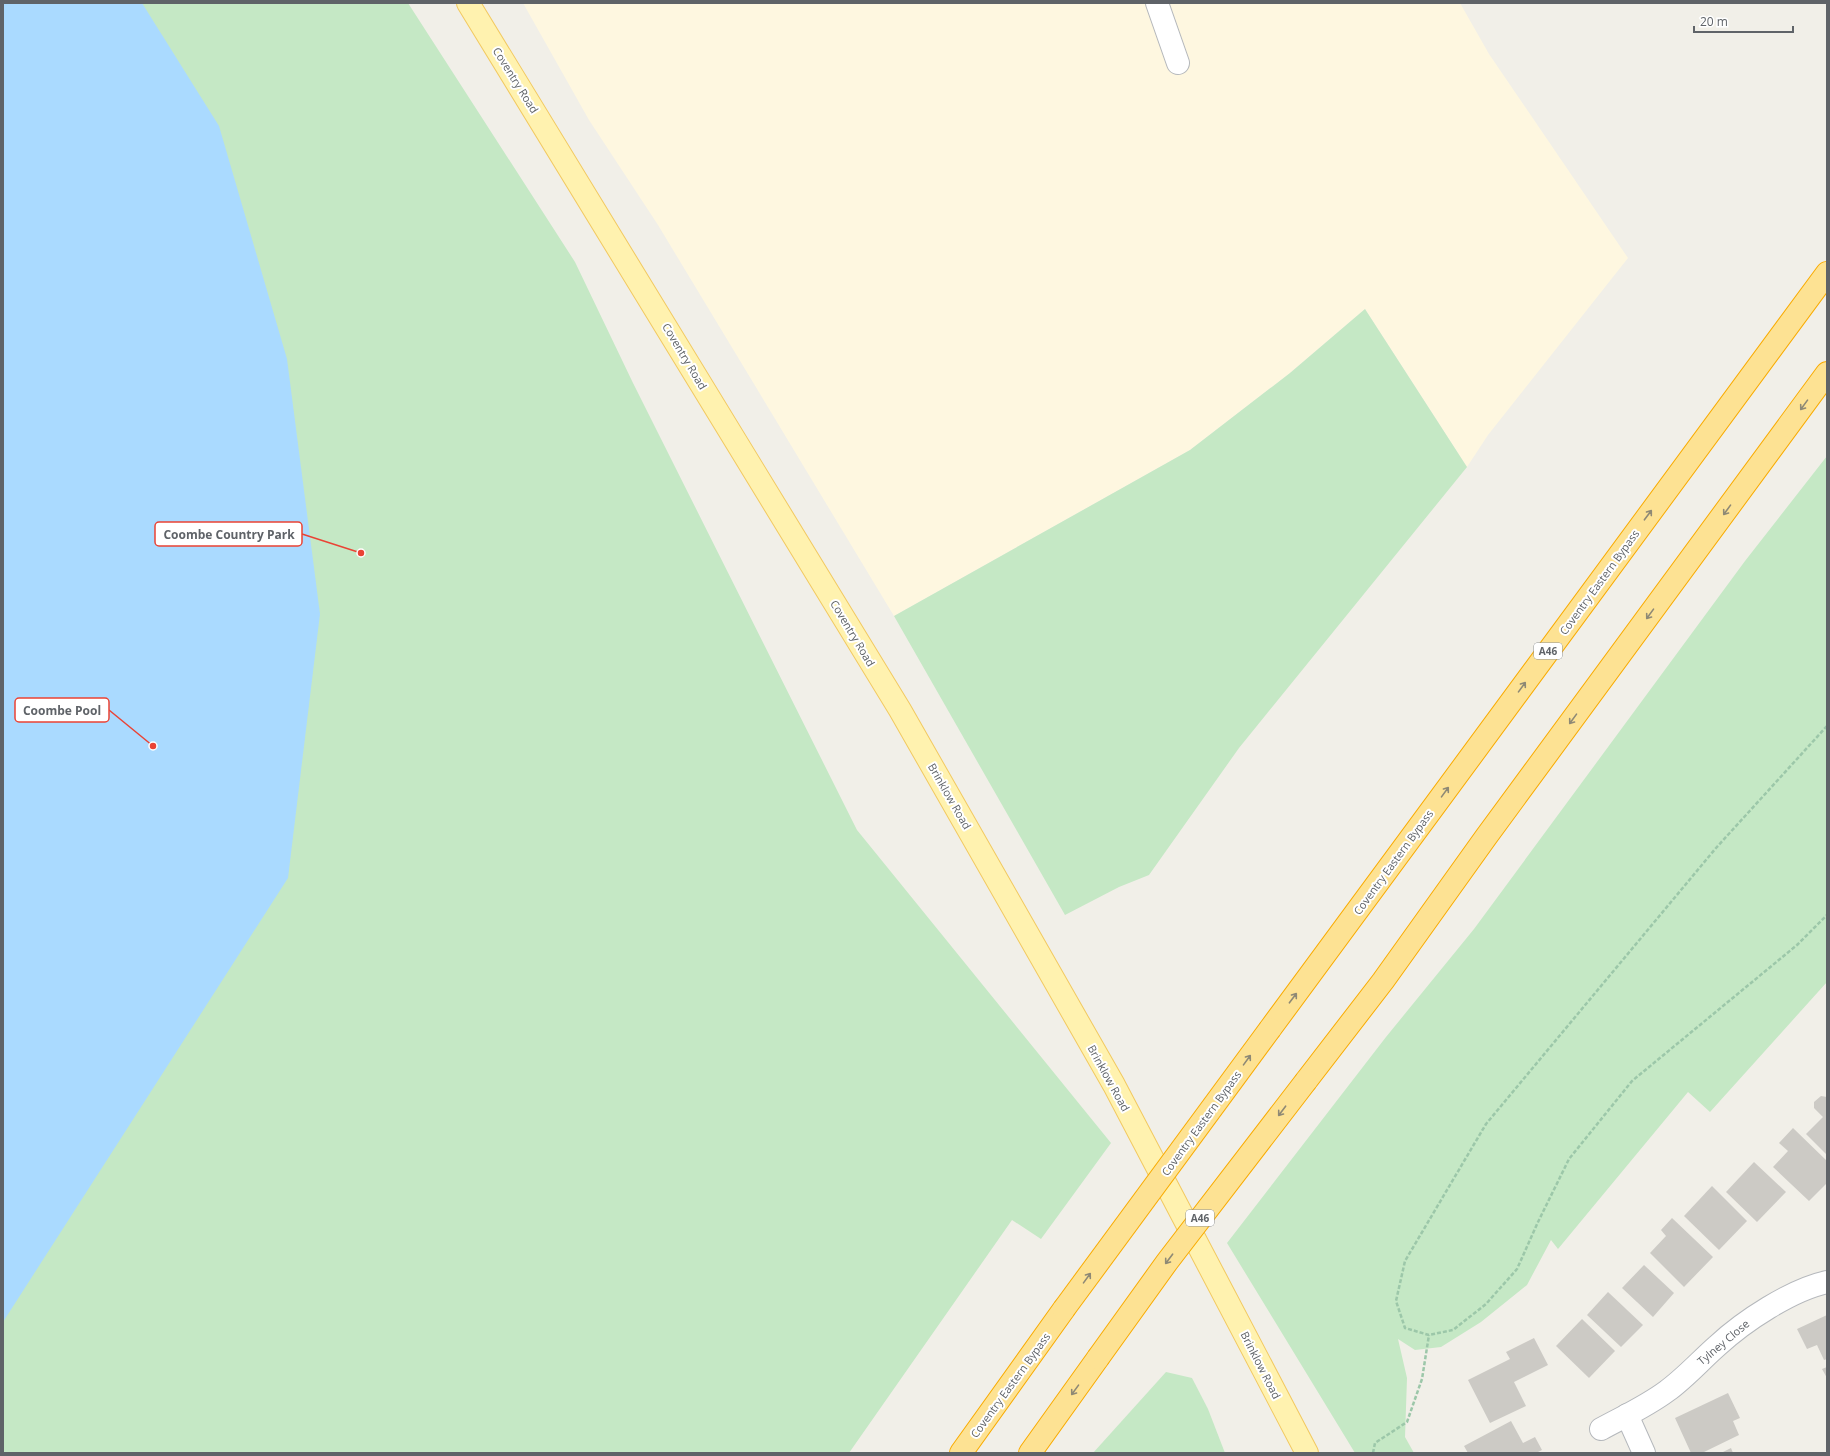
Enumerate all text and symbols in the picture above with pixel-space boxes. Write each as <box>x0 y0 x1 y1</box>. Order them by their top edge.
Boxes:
scale bar <box>1694 8 1793 34</box>
text: 20 m <box>1700 13 1728 30</box>
street label: Coventry Road <box>490 44 542 116</box>
street label: Coventry Road <box>659 320 711 392</box>
one-way arrow <box>1800 399 1808 410</box>
one-way arrow <box>1723 504 1731 515</box>
one-way arrow <box>1644 509 1652 520</box>
callout: Coombe Country Park <box>155 522 302 546</box>
text: Coombe Country Park <box>163 526 295 543</box>
street label: Coventry Eastern Bypass <box>1556 526 1642 638</box>
street label: Coventry Road <box>827 597 879 669</box>
one-way arrow <box>1646 609 1654 620</box>
road number: A46 <box>1534 643 1562 659</box>
one-way arrow <box>1518 682 1526 693</box>
callout: Coombe Pool <box>15 698 109 722</box>
text: Coombe Pool <box>23 702 101 719</box>
one-way arrow <box>1569 713 1577 724</box>
street label: Brinklow Road <box>925 760 975 832</box>
one-way arrow <box>1441 787 1449 798</box>
street label: Coventry Eastern Bypass <box>1350 806 1436 918</box>
one-way arrow <box>1289 993 1297 1004</box>
street label: Brinklow Road <box>1085 1042 1133 1114</box>
one-way arrow <box>1243 1055 1251 1066</box>
street label: Coventry Eastern Bypass <box>1158 1067 1244 1179</box>
one-way arrow <box>1278 1106 1286 1117</box>
road number: A46 <box>1186 1210 1214 1226</box>
one-way arrow <box>1165 1254 1173 1265</box>
one-way arrow <box>1083 1272 1091 1283</box>
street label: Tylney Close <box>1694 1316 1752 1368</box>
street label: Coventry Eastern Bypass <box>967 1329 1053 1441</box>
street label: Brinklow Road <box>1238 1329 1284 1401</box>
one-way arrow <box>1071 1384 1079 1395</box>

